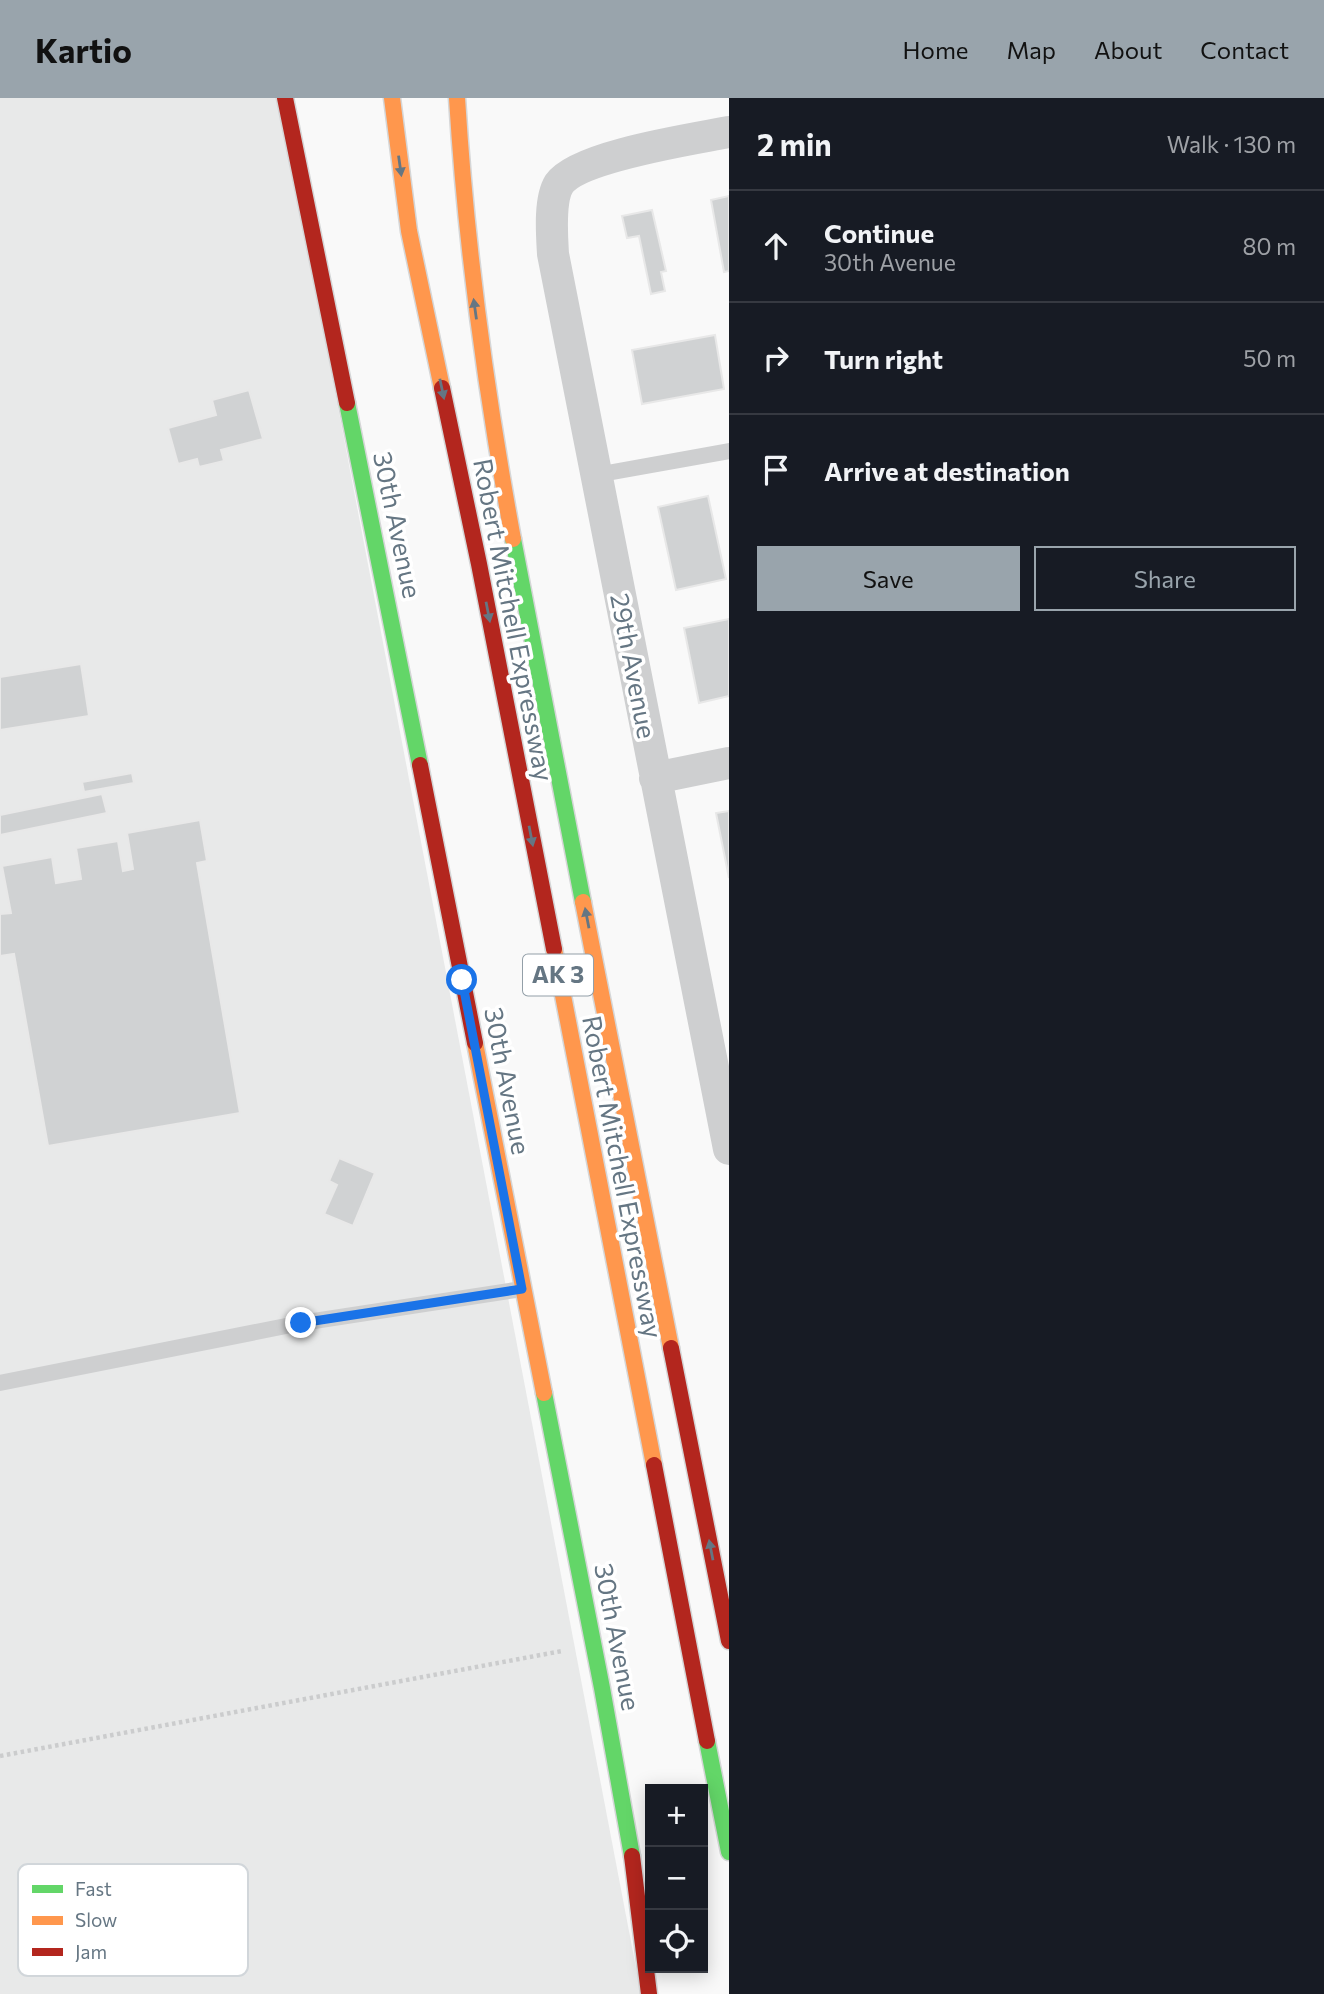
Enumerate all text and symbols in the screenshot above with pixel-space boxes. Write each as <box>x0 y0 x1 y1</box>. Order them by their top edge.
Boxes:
text: Kartio <box>35 29 132 70</box>
text: Home <box>903 35 969 64</box>
text: Map <box>1007 35 1056 64</box>
text: About <box>1094 35 1162 64</box>
text: Contact <box>1200 35 1289 64</box>
text: 2 min <box>757 125 832 162</box>
text: Walk · 130 m <box>1167 130 1296 158</box>
one-way arrow <box>394 155 405 177</box>
text: Continue <box>824 217 934 248</box>
icon: ahead <box>757 227 795 265</box>
text: 80 m <box>1243 232 1296 260</box>
text: 30th Avenue <box>824 248 956 276</box>
one-way arrow <box>469 298 480 320</box>
icon: right <box>757 339 795 377</box>
text: Turn right <box>824 343 943 374</box>
text: 50 m <box>1243 344 1296 372</box>
one-way arrow <box>436 378 447 400</box>
street label: 30th Avenue <box>368 449 429 601</box>
icon: arrive <box>757 451 795 489</box>
text: Arrive at destination <box>824 455 1070 486</box>
street label: Robert Mitchell Expressway <box>468 456 561 784</box>
button: Save <box>757 546 1020 611</box>
button: Share <box>1034 546 1296 611</box>
street label: 29th Avenue <box>605 590 664 741</box>
one-way arrow <box>482 601 493 623</box>
one-way arrow <box>525 825 536 847</box>
one-way arrow <box>581 907 592 929</box>
road number: AK 3 <box>523 954 593 996</box>
route start <box>446 964 477 995</box>
street label: 30th Avenue <box>479 1005 538 1157</box>
street label: Robert Mitchell Expressway <box>577 1013 670 1341</box>
route end <box>285 1307 316 1338</box>
one-way arrow <box>706 1539 717 1561</box>
street label: 30th Avenue <box>589 1561 648 1713</box>
map controls <box>645 1784 708 1973</box>
button: + <box>645 1784 708 1847</box>
button: − <box>645 1847 708 1910</box>
legend <box>18 1864 248 1976</box>
text: Fast <box>75 1877 112 1900</box>
text: Slow <box>75 1908 117 1931</box>
button: locate <box>645 1910 708 1973</box>
text: Jam <box>75 1940 107 1963</box>

